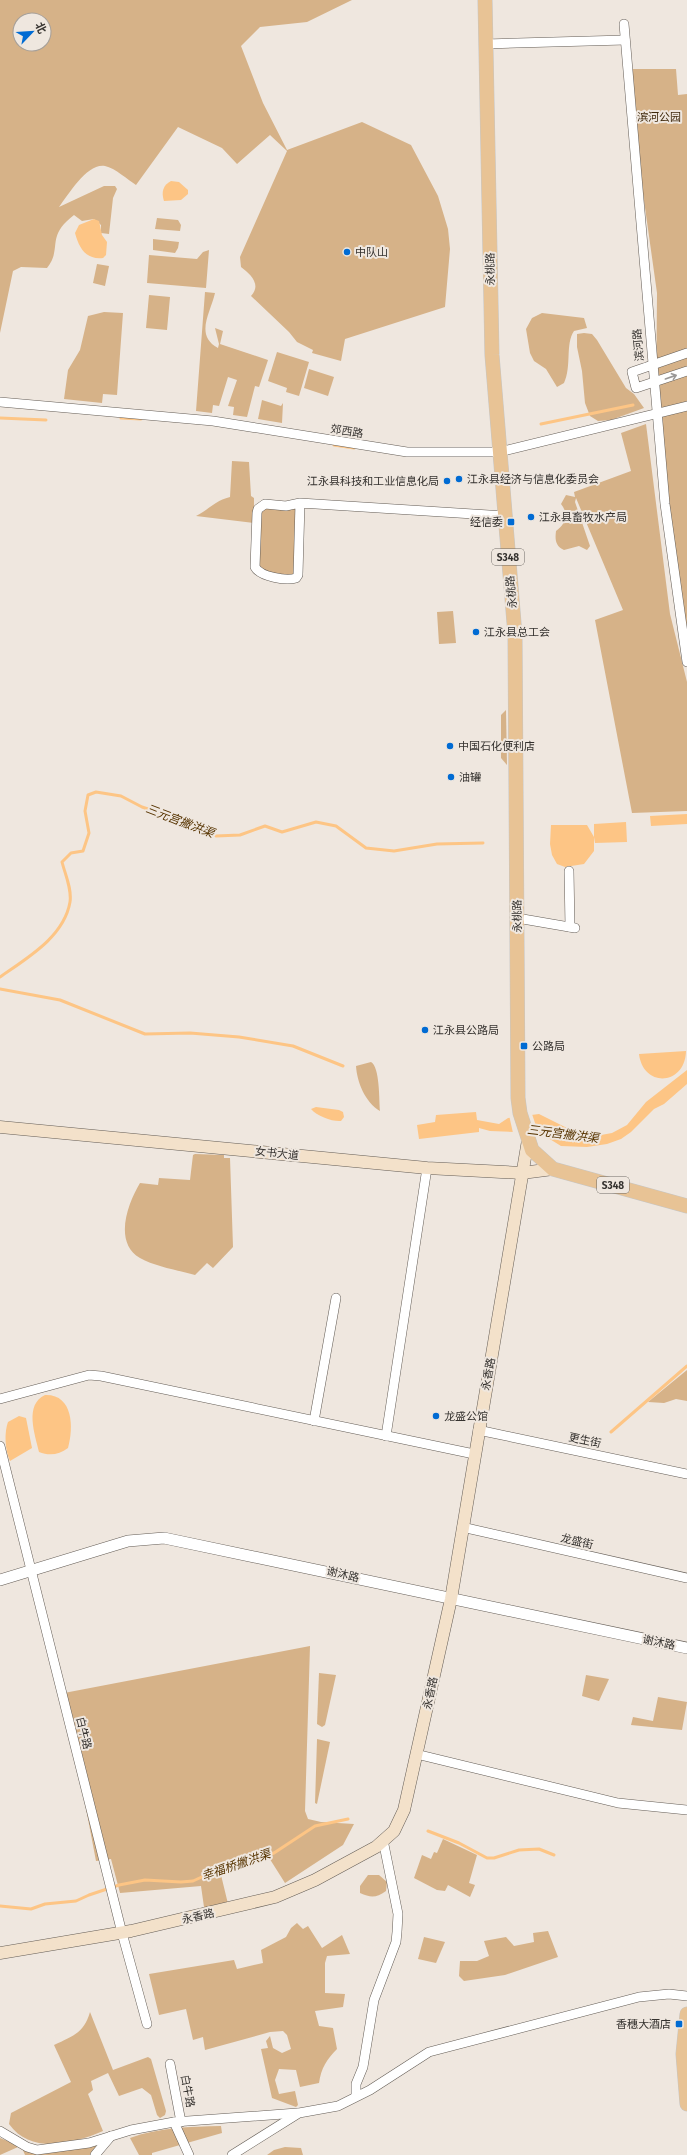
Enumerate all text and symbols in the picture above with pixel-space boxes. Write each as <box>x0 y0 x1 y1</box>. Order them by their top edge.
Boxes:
north arrow <box>12 12 52 52</box>
text: 北 <box>32 20 49 36</box>
park label: 滨河公园 <box>637 111 681 124</box>
place label: 中队山 <box>355 246 388 259</box>
marker: 中队山 <box>342 247 352 257</box>
street label: 永桃路 <box>484 252 497 286</box>
street label: 滨河路 <box>631 328 646 362</box>
one-way arrow <box>664 372 676 380</box>
street label: 郊西路 <box>330 422 364 440</box>
place label: 江永县经济与信息化委员会 <box>467 473 599 486</box>
marker: 江永县经济与信息化委员会 <box>454 474 464 484</box>
place label: 江永县科技和工业信息化局 <box>307 475 439 488</box>
marker: 江永县科技和工业信息化局 <box>442 476 452 486</box>
place label: 江永县畜牧水产局 <box>539 511 627 524</box>
marker: 江永县畜牧水产局 <box>526 512 536 522</box>
place label: 经信委 <box>470 516 503 529</box>
marker: 经信委 <box>506 517 516 527</box>
road number: S348 <box>492 549 524 565</box>
street label: 永桃路 <box>504 575 519 609</box>
place label: 江永县总工会 <box>484 626 550 639</box>
marker: 江永县总工会 <box>471 627 481 637</box>
place label: 中国石化便利店 <box>458 740 535 753</box>
marker: 中国石化便利店 <box>445 741 455 751</box>
place label: 油罐 <box>459 771 481 784</box>
marker: 油罐 <box>446 772 456 782</box>
water label: 三元宫撇洪渠 <box>144 802 218 841</box>
street label: 永桃路 <box>511 899 524 933</box>
place label: 江永县公路局 <box>433 1024 499 1037</box>
marker: 江永县公路局 <box>420 1025 430 1035</box>
place label: 公路局 <box>532 1040 565 1053</box>
marker: 公路局 <box>519 1041 529 1051</box>
water label: 三元宫撇洪渠 <box>526 1123 602 1146</box>
street label: 女书大道 <box>254 1145 300 1162</box>
road number: S348 <box>597 1177 629 1193</box>
street label: 永香路 <box>479 1357 498 1391</box>
place label: 龙盛公馆 <box>444 1410 488 1423</box>
marker: 龙盛公馆 <box>431 1411 441 1421</box>
street label: 更生街 <box>567 1431 602 1450</box>
street label: 龙盛街 <box>559 1531 594 1552</box>
street label: 谢沐路 <box>325 1564 360 1585</box>
street label: 谢沐路 <box>641 1633 676 1652</box>
street label: 永香路 <box>421 1676 440 1711</box>
street label: 白牛路 <box>73 1716 94 1751</box>
water label: 幸福桥撇洪渠 <box>200 1846 274 1883</box>
street label: 永香路 <box>181 1906 216 1927</box>
place label: 香穗大酒店 <box>616 2018 671 2031</box>
marker: 香穗大酒店 <box>674 2019 684 2029</box>
street label: 白牛路 <box>178 2074 197 2109</box>

